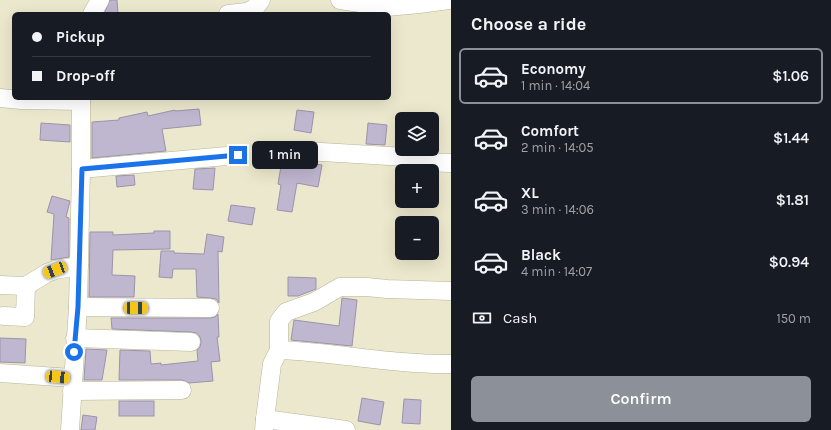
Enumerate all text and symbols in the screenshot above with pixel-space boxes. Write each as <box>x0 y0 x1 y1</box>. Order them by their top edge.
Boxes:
text: Choose a ride <box>471 13 586 35</box>
text: Pickup <box>56 28 105 46</box>
icon: car <box>473 58 509 94</box>
text: Economy <box>521 60 586 78</box>
text: Drop-off <box>56 67 115 85</box>
text: $1.06 <box>772 67 809 85</box>
text: 1 min · 14:04 <box>521 78 590 93</box>
map controls <box>395 112 439 260</box>
button: layers <box>395 112 439 156</box>
icon: car <box>473 120 509 156</box>
text: Comfort <box>521 122 579 140</box>
text: $1.44 <box>773 129 809 147</box>
text: 2 min · 14:05 <box>521 140 594 155</box>
callout: 1 min <box>252 141 318 169</box>
route end <box>229 146 247 164</box>
text: 1 min <box>269 147 301 162</box>
button: + <box>395 164 439 208</box>
icon: car <box>473 182 509 218</box>
text: XL <box>521 184 539 202</box>
text: $1.81 <box>776 191 809 209</box>
text: 3 min · 14:06 <box>521 202 594 217</box>
button: − <box>395 216 439 260</box>
icon: car <box>473 244 509 280</box>
text: Black <box>521 246 561 264</box>
text: $0.94 <box>769 253 809 271</box>
car <box>42 260 68 280</box>
text: 4 min · 14:07 <box>521 264 592 279</box>
car <box>124 302 148 314</box>
icon: cash <box>471 307 493 329</box>
text: Cash <box>503 309 537 327</box>
text: 150 m <box>776 311 811 326</box>
route start <box>65 343 83 361</box>
car <box>46 370 70 384</box>
button: Confirm <box>471 376 811 422</box>

